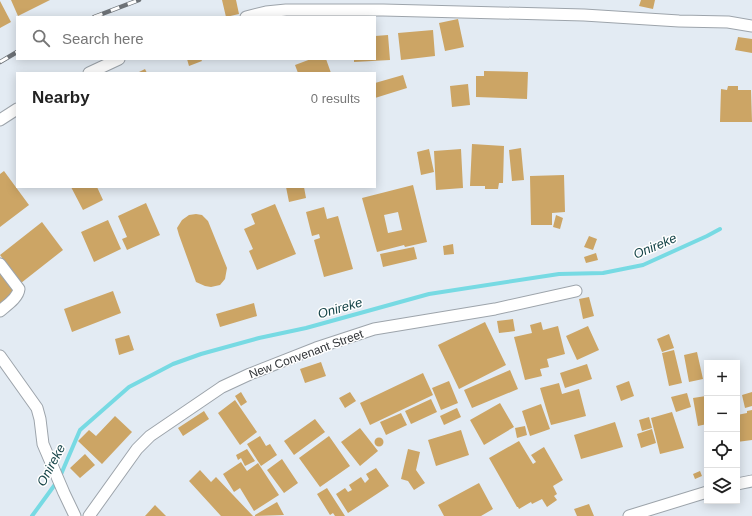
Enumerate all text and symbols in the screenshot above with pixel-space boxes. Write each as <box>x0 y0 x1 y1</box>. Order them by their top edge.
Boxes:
search box <box>16 16 376 60</box>
icon: search <box>30 27 52 49</box>
text: Search here <box>62 30 144 47</box>
text: Nearby <box>32 88 90 107</box>
text: 0 results <box>311 91 360 106</box>
water label: Onireke <box>631 230 679 262</box>
water label: Onireke <box>316 295 364 321</box>
street label: New Convenant Street <box>247 327 366 381</box>
map controls <box>704 360 740 504</box>
button: + <box>704 360 740 396</box>
button: − <box>704 396 740 432</box>
button: locate <box>704 432 740 468</box>
water label: Onireke <box>34 441 68 489</box>
button: layers <box>704 468 740 504</box>

